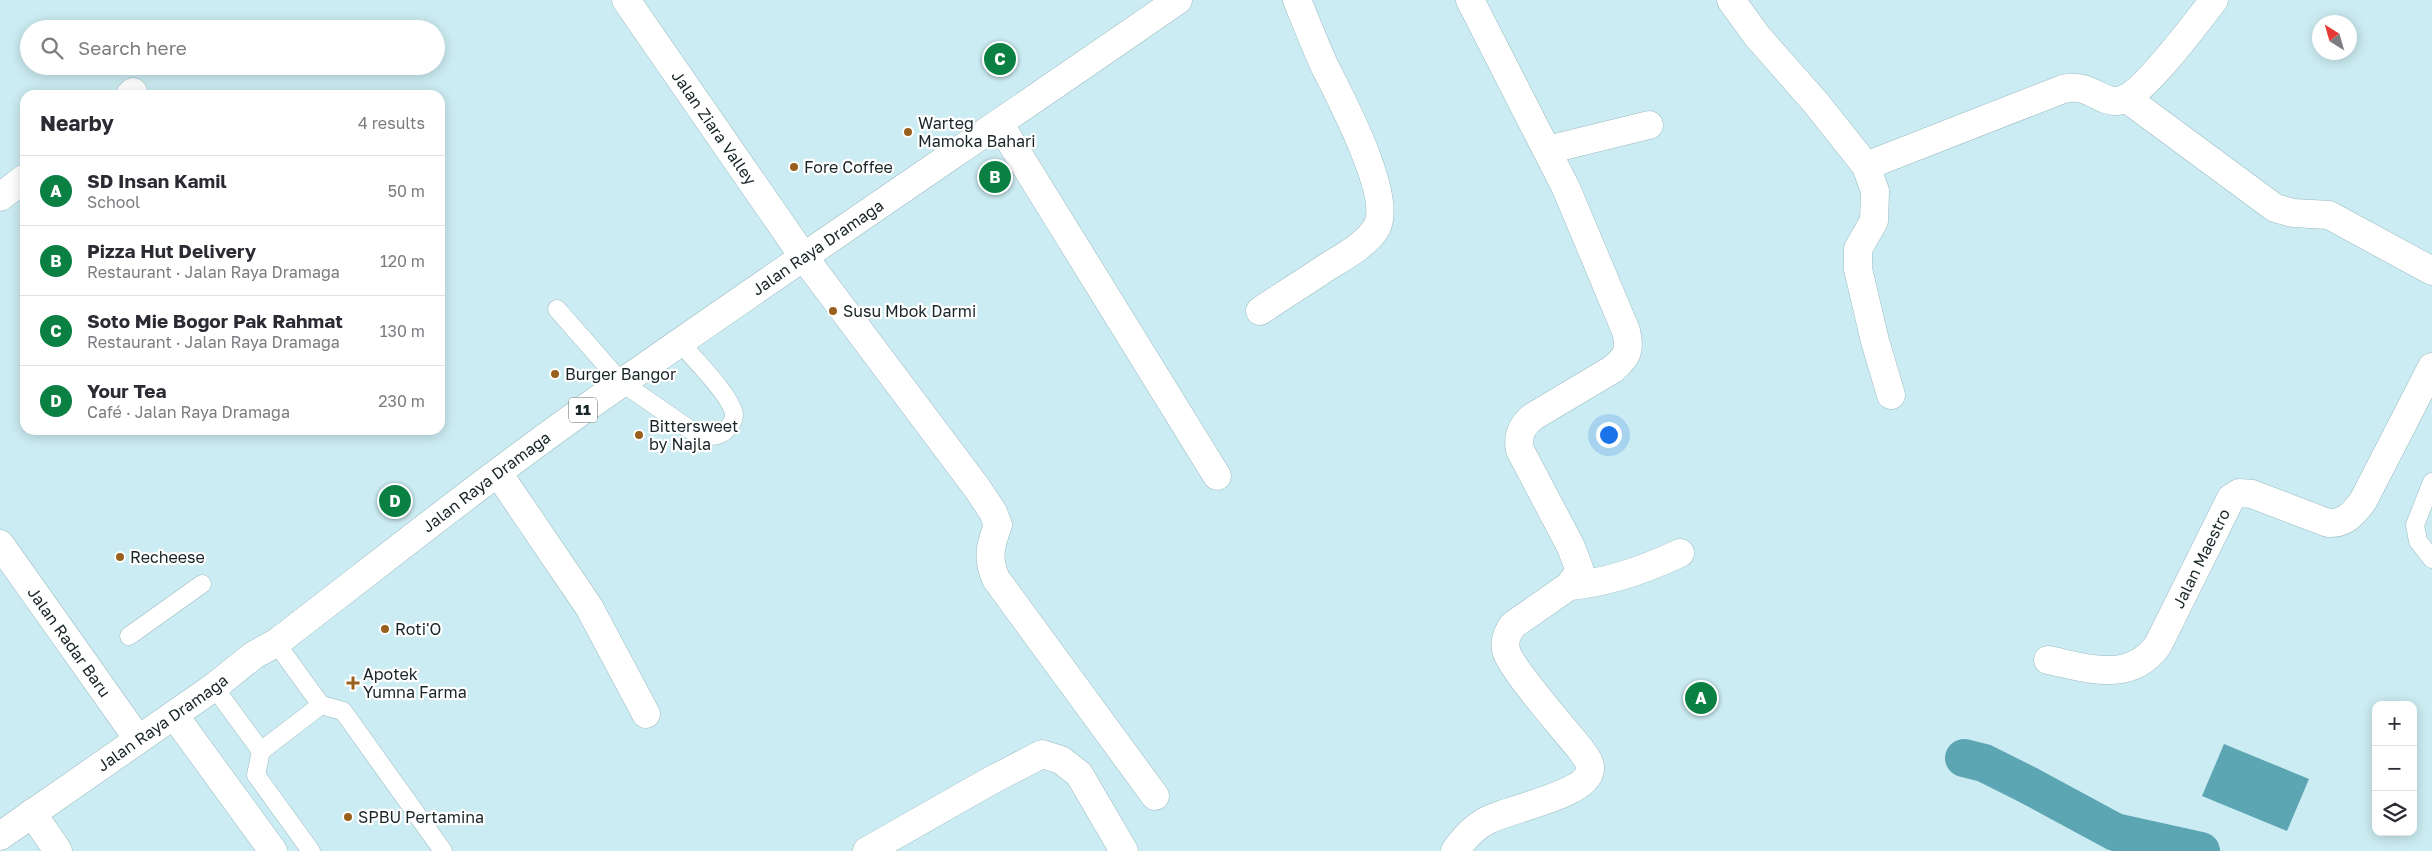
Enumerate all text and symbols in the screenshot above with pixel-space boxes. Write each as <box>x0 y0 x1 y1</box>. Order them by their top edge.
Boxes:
north arrow <box>2312 15 2357 60</box>
search box <box>20 20 445 75</box>
icon: search <box>38 34 66 62</box>
text: Search here <box>78 36 187 59</box>
pin: C <box>984 40 1016 78</box>
street label: Jalan Ziara Valley <box>668 66 761 189</box>
text: Nearby <box>40 110 114 136</box>
text: 4 results <box>358 113 425 133</box>
place label: Warteg Mamoka Bahari <box>918 113 1036 151</box>
marker: Warteg Mamoka Bahari <box>902 126 914 138</box>
place label: Fore Coffee <box>804 157 893 177</box>
pin: B <box>979 158 1011 196</box>
marker: Fore Coffee <box>788 161 800 173</box>
text: SD Insan Kamil <box>87 169 227 192</box>
text: A <box>50 181 62 201</box>
text: 50 m <box>388 181 425 201</box>
text: School <box>87 192 140 212</box>
street label: Jalan Raya Dramaga <box>748 195 887 299</box>
text: Pizza Hut Delivery <box>87 239 256 262</box>
text: B <box>50 251 62 271</box>
text: 120 m <box>380 251 425 271</box>
text: Restaurant · Jalan Raya Dramaga <box>87 262 340 282</box>
place label: Susu Mbok Darmi <box>843 301 976 321</box>
marker: Susu Mbok Darmi <box>827 305 839 317</box>
text: Soto Mie Bogor Pak Rahmat <box>87 309 343 332</box>
text: C <box>50 321 62 341</box>
text: 130 m <box>380 321 425 341</box>
text: Restaurant · Jalan Raya Dramaga <box>87 332 340 352</box>
place label: Burger Bangor <box>565 364 676 384</box>
marker: Burger Bangor <box>549 368 561 380</box>
text: Your Tea <box>87 379 167 402</box>
text: D <box>50 391 62 411</box>
text: 230 m <box>378 391 425 411</box>
road number: 11 <box>569 398 597 422</box>
text: Café · Jalan Raya Dramaga <box>87 402 290 422</box>
place label: Bittersweet by Najla <box>649 416 738 454</box>
your location <box>1596 422 1622 448</box>
street label: Jalan Raya Dramaga <box>418 427 554 536</box>
marker: Bittersweet by Najla <box>633 429 645 441</box>
pin: D <box>379 482 411 520</box>
street label: Jalan Maestro <box>2168 505 2234 612</box>
place label: Recheese <box>130 547 205 567</box>
marker: Recheese <box>114 551 126 563</box>
street label: Jalan Radar Baru <box>23 583 115 701</box>
place label: Roti'O <box>395 619 441 639</box>
marker: Roti'O <box>379 623 391 635</box>
place label: Apotek Yumna Farma <box>363 664 467 702</box>
street label: Jalan Raya Dramaga <box>93 670 232 775</box>
marker: Apotek Yumna Farma <box>347 677 359 689</box>
pin: A <box>1685 679 1717 717</box>
map controls <box>2372 701 2417 836</box>
button: + <box>2372 701 2417 746</box>
button: − <box>2372 746 2417 791</box>
button: layers <box>2372 791 2417 836</box>
place label: SPBU Pertamina <box>358 807 484 827</box>
marker: SPBU Pertamina <box>342 811 354 823</box>

